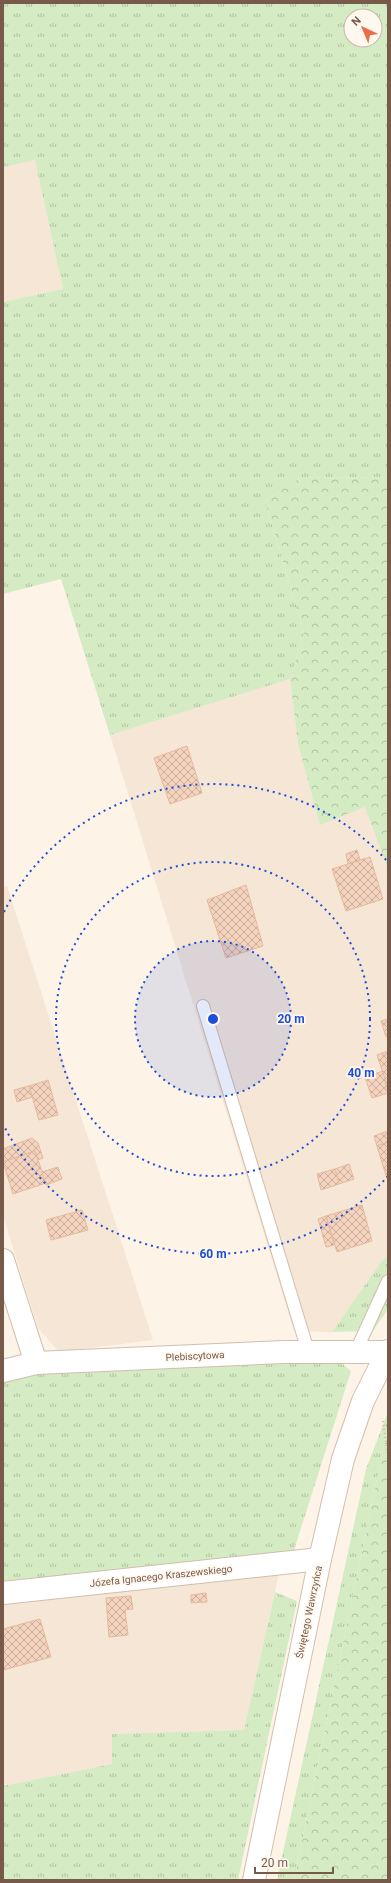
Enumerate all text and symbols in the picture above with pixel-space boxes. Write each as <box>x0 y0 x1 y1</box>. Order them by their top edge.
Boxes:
north arrow <box>343 8 383 48</box>
text: N <box>349 14 364 29</box>
centre of rings <box>206 1012 220 1026</box>
text: 20 m <box>277 1012 305 1026</box>
text: 40 m <box>347 1066 375 1080</box>
text: 60 m <box>199 1247 227 1261</box>
street label: Plebiscytowa <box>165 1349 225 1363</box>
street label: Józefa Ignacego Kraszewskiego <box>89 1563 233 1589</box>
street label: Świętego Wawrzyńca <box>293 1564 324 1659</box>
scale bar <box>255 1849 333 1875</box>
text: 20 m <box>261 1856 288 1870</box>

